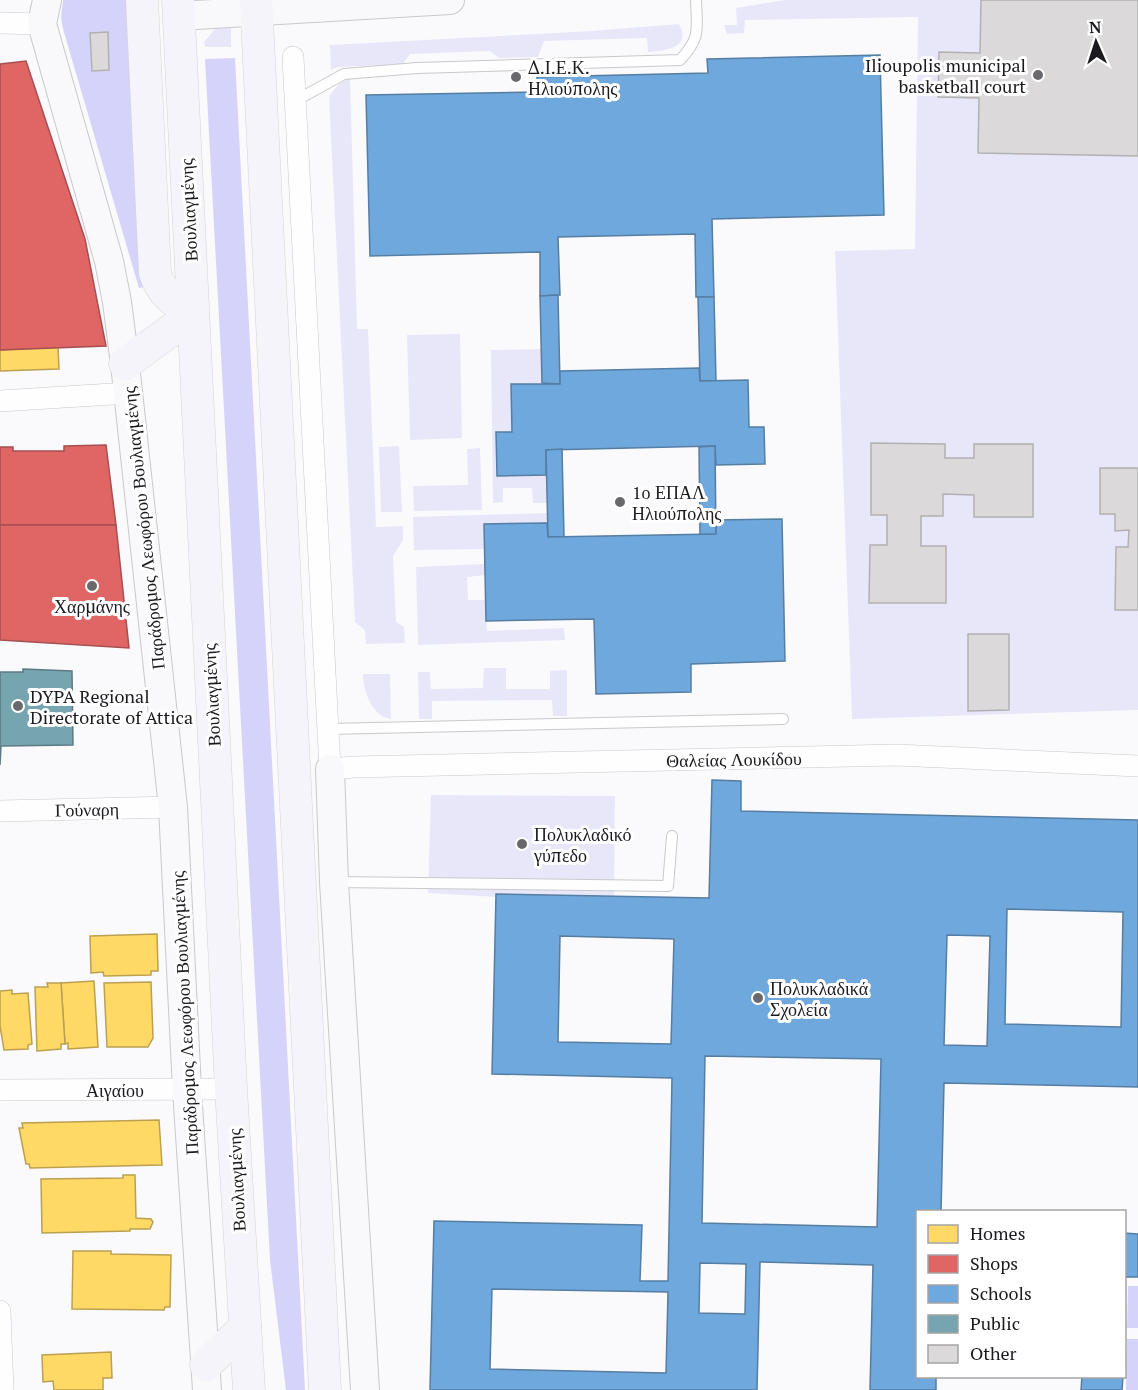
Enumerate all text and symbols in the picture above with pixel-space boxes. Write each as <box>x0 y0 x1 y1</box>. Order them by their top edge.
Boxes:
north arrow <box>1066 12 1126 72</box>
text: N <box>1089 16 1102 38</box>
place label: Ilioupolis municipal basketball court <box>865 53 1026 98</box>
place label: Δ.Ι.Ε.Κ. Ηλιούπολης <box>528 55 617 100</box>
marker: Ilioupolis municipal basketball court <box>1031 68 1045 82</box>
marker: Δ.Ι.Ε.Κ. Ηλιούπολης <box>509 70 523 84</box>
street label: Βουλιαγμένης <box>173 158 203 262</box>
street label: Παράδρομος Λεωφόρου Βουλιαγμένης <box>116 385 170 671</box>
place label: 1ο ΕΠΑΛ Ηλιούπολης <box>632 480 721 525</box>
marker: 1ο ΕΠΑΛ Ηλιούπολης <box>613 495 627 509</box>
marker: Χαρμάνης <box>85 579 99 593</box>
place label: Χαρμάνης <box>54 594 130 618</box>
street label: Βουλιαγμένης <box>196 643 226 747</box>
place label: DYPA Regional Directorate of Attica <box>30 684 193 729</box>
marker: DYPA Regional Directorate of Attica <box>11 699 25 713</box>
street label: Θαλείας Λουκίδου <box>666 746 802 772</box>
street label: Γούναρη <box>55 796 119 822</box>
place label: Πολυκλαδικό γύπεδο <box>533 822 632 867</box>
marker: Πολυκλαδικό γύπεδο <box>515 837 529 851</box>
street label: Παράδρομος Λεωφόρου Βουλιαγμένης <box>165 870 203 1156</box>
place label: Πολυκλαδικά Σχολεία <box>770 976 869 1021</box>
marker: Πολυκλαδικά Σχολεία <box>751 991 765 1005</box>
street label: Αιγαίου <box>86 1078 144 1102</box>
street label: Βουλιαγμένης <box>221 1128 251 1232</box>
legend <box>916 1210 1126 1378</box>
text: Homes <box>970 1221 1025 1245</box>
text: Shops <box>970 1251 1018 1275</box>
text: Schools <box>970 1281 1032 1305</box>
text: Public <box>970 1311 1020 1335</box>
text: Other <box>970 1341 1017 1365</box>

